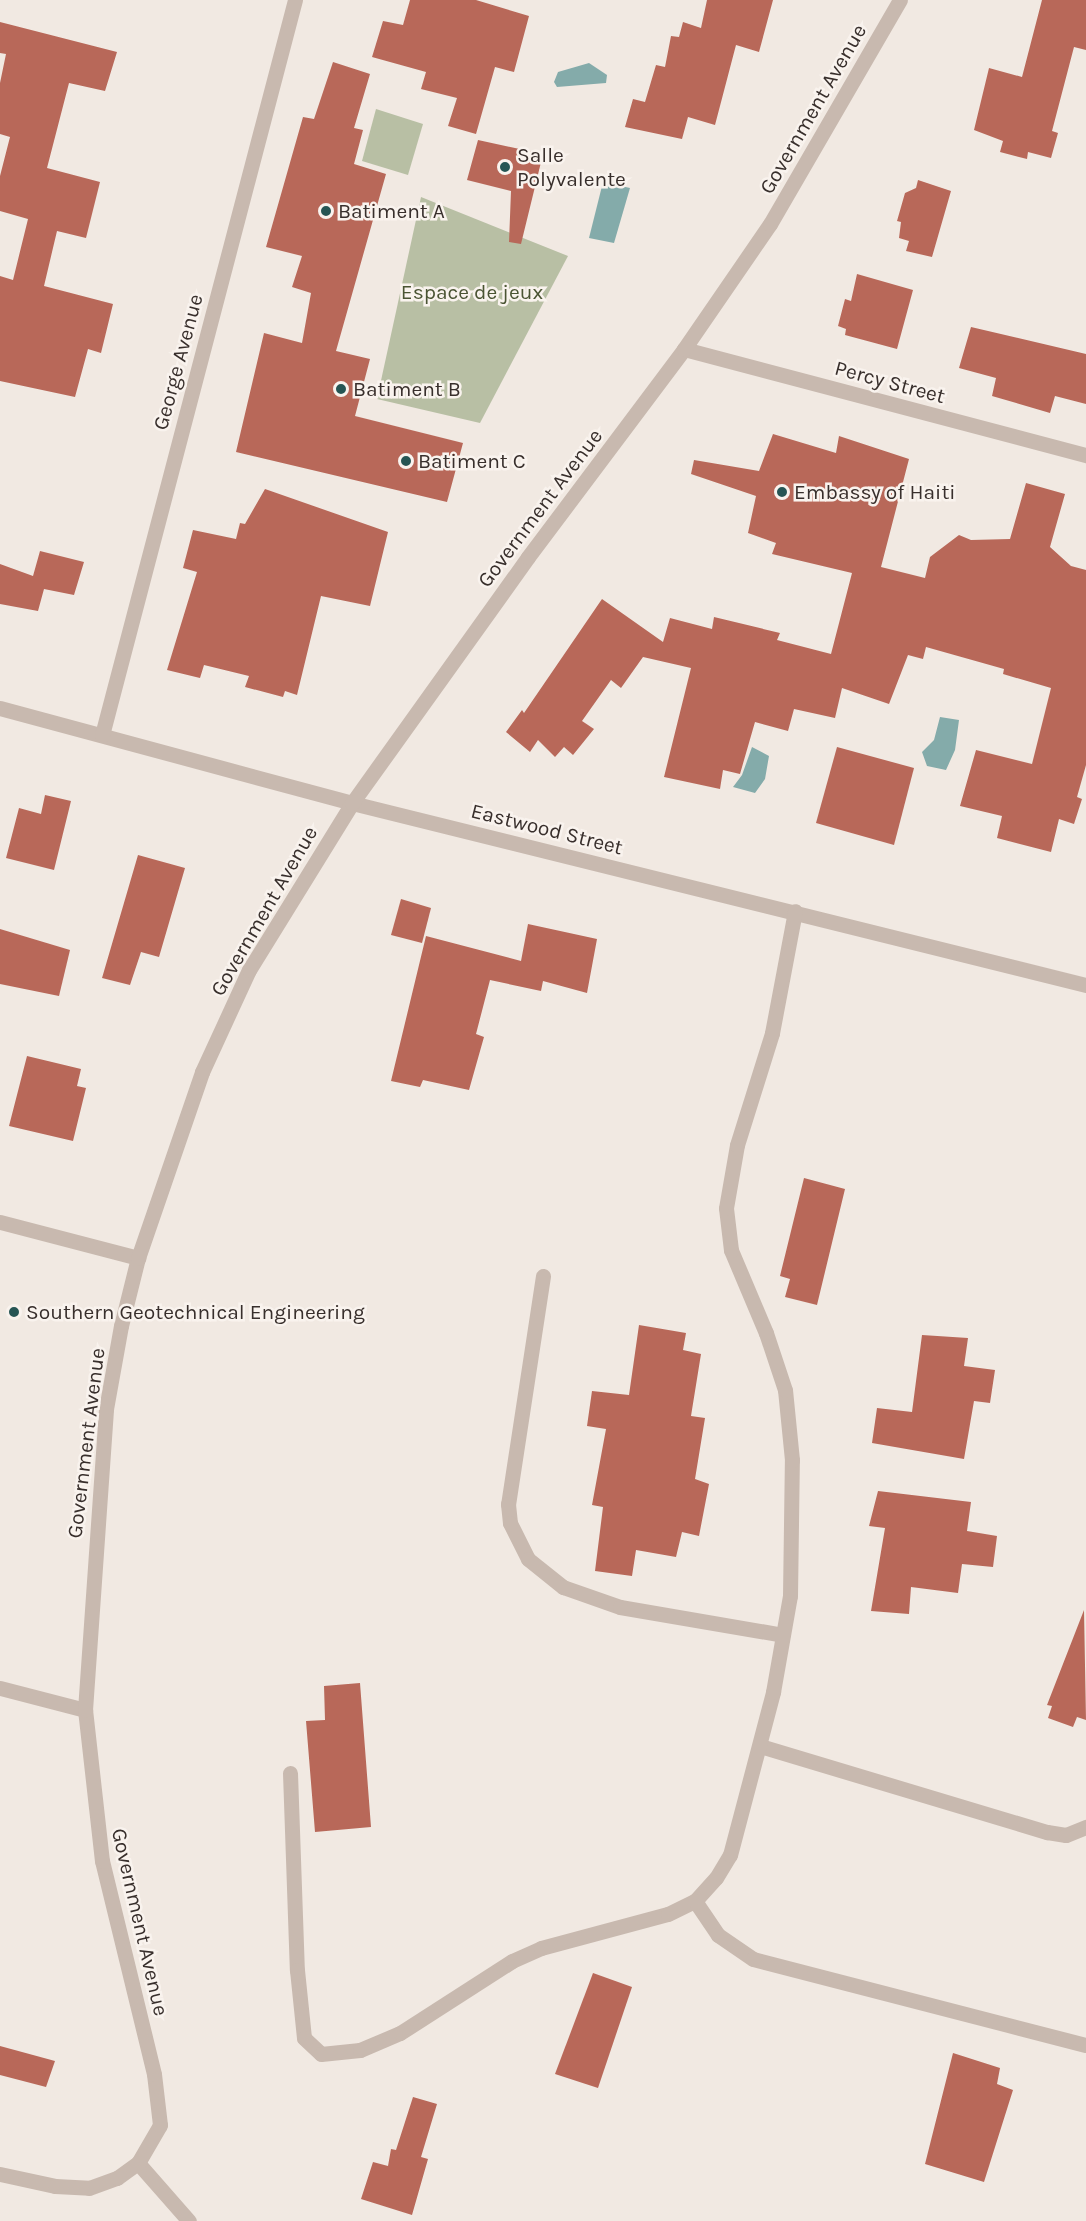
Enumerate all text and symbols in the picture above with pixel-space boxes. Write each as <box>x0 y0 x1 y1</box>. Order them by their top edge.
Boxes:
street label: Government Avenue <box>754 20 872 198</box>
place label: Salle Polyvalente <box>517 142 626 192</box>
marker: Salle Polyvalente <box>498 160 512 174</box>
place label: Batiment A <box>338 198 445 224</box>
marker: Batiment A <box>319 204 333 218</box>
park label: Espace de jeux <box>401 279 543 305</box>
street label: George Avenue <box>148 291 208 433</box>
street label: Percy Street <box>832 355 948 409</box>
place label: Batiment B <box>353 376 461 402</box>
marker: Batiment B <box>334 382 348 396</box>
street label: Government Avenue <box>472 424 608 592</box>
place label: Batiment C <box>418 448 526 474</box>
marker: Batiment C <box>399 454 413 468</box>
place label: Embassy of Haiti <box>794 479 956 505</box>
marker: Embassy of Haiti <box>775 485 789 499</box>
street label: Eastwood Street <box>468 798 626 860</box>
street label: Government Avenue <box>205 822 323 1000</box>
place label: Southern Geotechnical Engineering <box>26 1299 365 1325</box>
marker: Southern Geotechnical Engineering <box>7 1305 21 1319</box>
street label: Government Avenue <box>62 1346 110 1540</box>
street label: Government Avenue <box>106 1826 174 2018</box>

